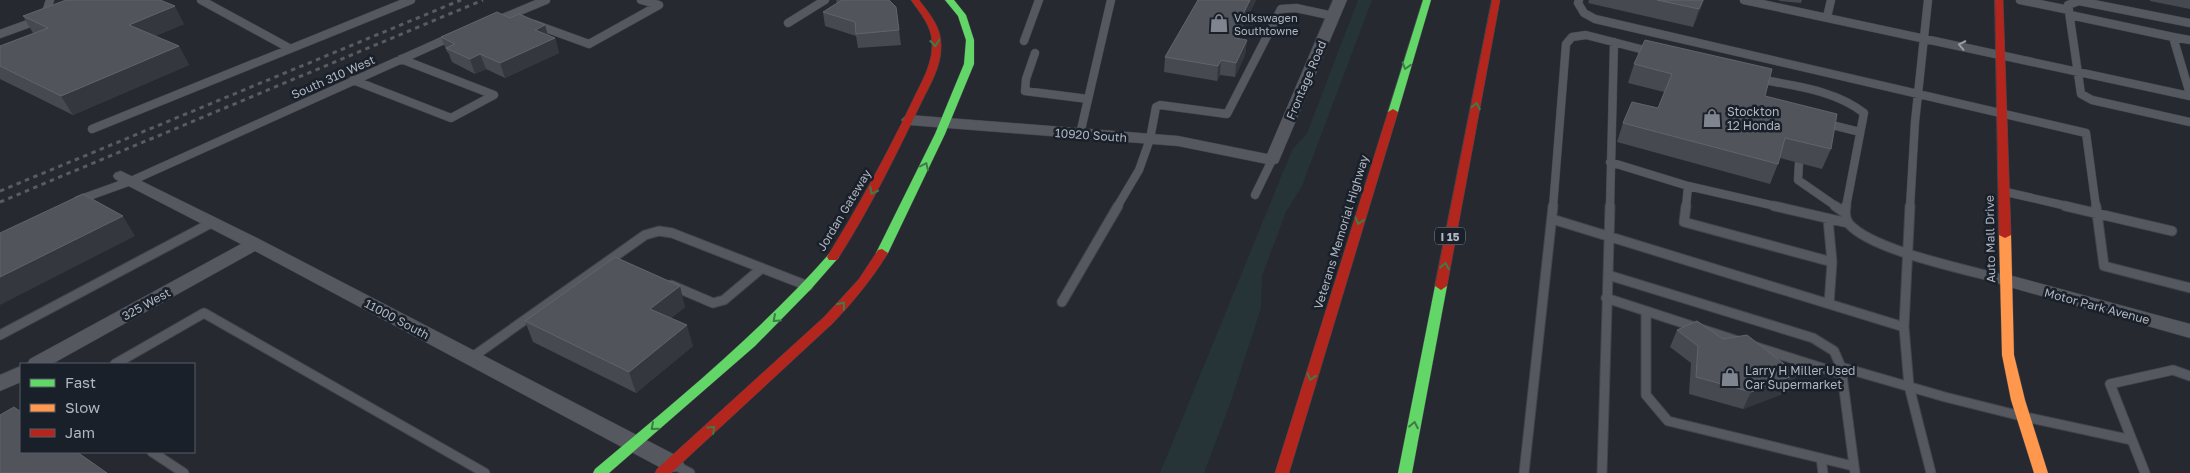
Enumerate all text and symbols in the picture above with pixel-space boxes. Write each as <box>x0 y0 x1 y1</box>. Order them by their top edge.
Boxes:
place label: Volkswagen Southtowne <box>1234 11 1298 37</box>
shop icon: Volkswagen Southtowne <box>1208 12 1230 34</box>
street label: Frontage Road <box>1283 38 1329 122</box>
one-way arrow <box>929 39 940 47</box>
one-way arrow <box>1957 41 1966 51</box>
street label: South 310 West <box>289 52 377 102</box>
one-way arrow <box>1402 61 1412 70</box>
one-way arrow <box>1470 102 1480 111</box>
place label: Stockton 12 Honda <box>1727 104 1781 133</box>
shop icon: Stockton 12 Honda <box>1701 107 1723 129</box>
street label: 10920 South <box>1054 125 1128 145</box>
street label: Veterans Memorial Highway <box>1310 153 1372 311</box>
one-way arrow <box>919 162 929 171</box>
street label: Jordan Gateway <box>814 166 874 253</box>
one-way arrow <box>869 185 879 194</box>
street label: Auto Mall Drive <box>1982 195 1998 283</box>
one-way arrow <box>1354 217 1364 225</box>
road number: I 15 <box>1435 228 1465 245</box>
one-way arrow <box>1439 261 1450 270</box>
street label: 325 West <box>119 284 173 323</box>
street label: Motor Park Avenue <box>2043 285 2151 327</box>
street label: 11000 South <box>362 296 432 342</box>
one-way arrow <box>837 302 845 311</box>
one-way arrow <box>772 314 781 323</box>
legend <box>20 363 195 453</box>
place label: Larry H Miller Used Car Supermarket <box>1745 363 1856 392</box>
shop icon: Larry H Miller Used Car Supermarket <box>1719 366 1741 388</box>
one-way arrow <box>1307 372 1317 381</box>
text: Fast <box>65 373 96 391</box>
text: Slow <box>65 398 100 416</box>
one-way arrow <box>650 421 659 430</box>
one-way arrow <box>1408 421 1419 430</box>
text: Jam <box>65 423 95 441</box>
one-way arrow <box>706 426 715 435</box>

